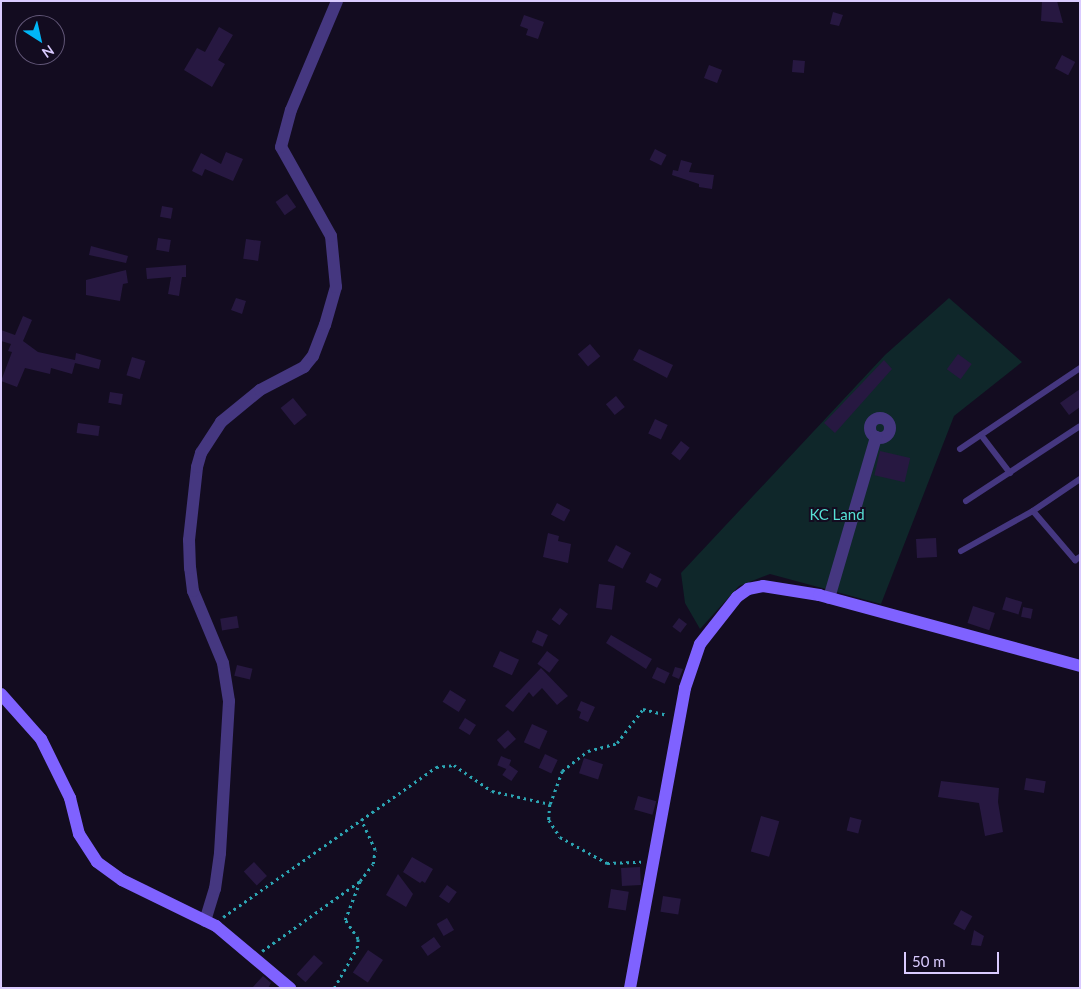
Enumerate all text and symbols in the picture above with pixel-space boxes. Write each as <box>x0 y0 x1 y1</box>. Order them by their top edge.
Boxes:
north arrow <box>15 15 65 65</box>
text: N <box>39 42 58 62</box>
park label: KC Land <box>809 506 865 524</box>
scale bar <box>906 942 1001 974</box>
text: 50 m <box>912 952 946 970</box>

